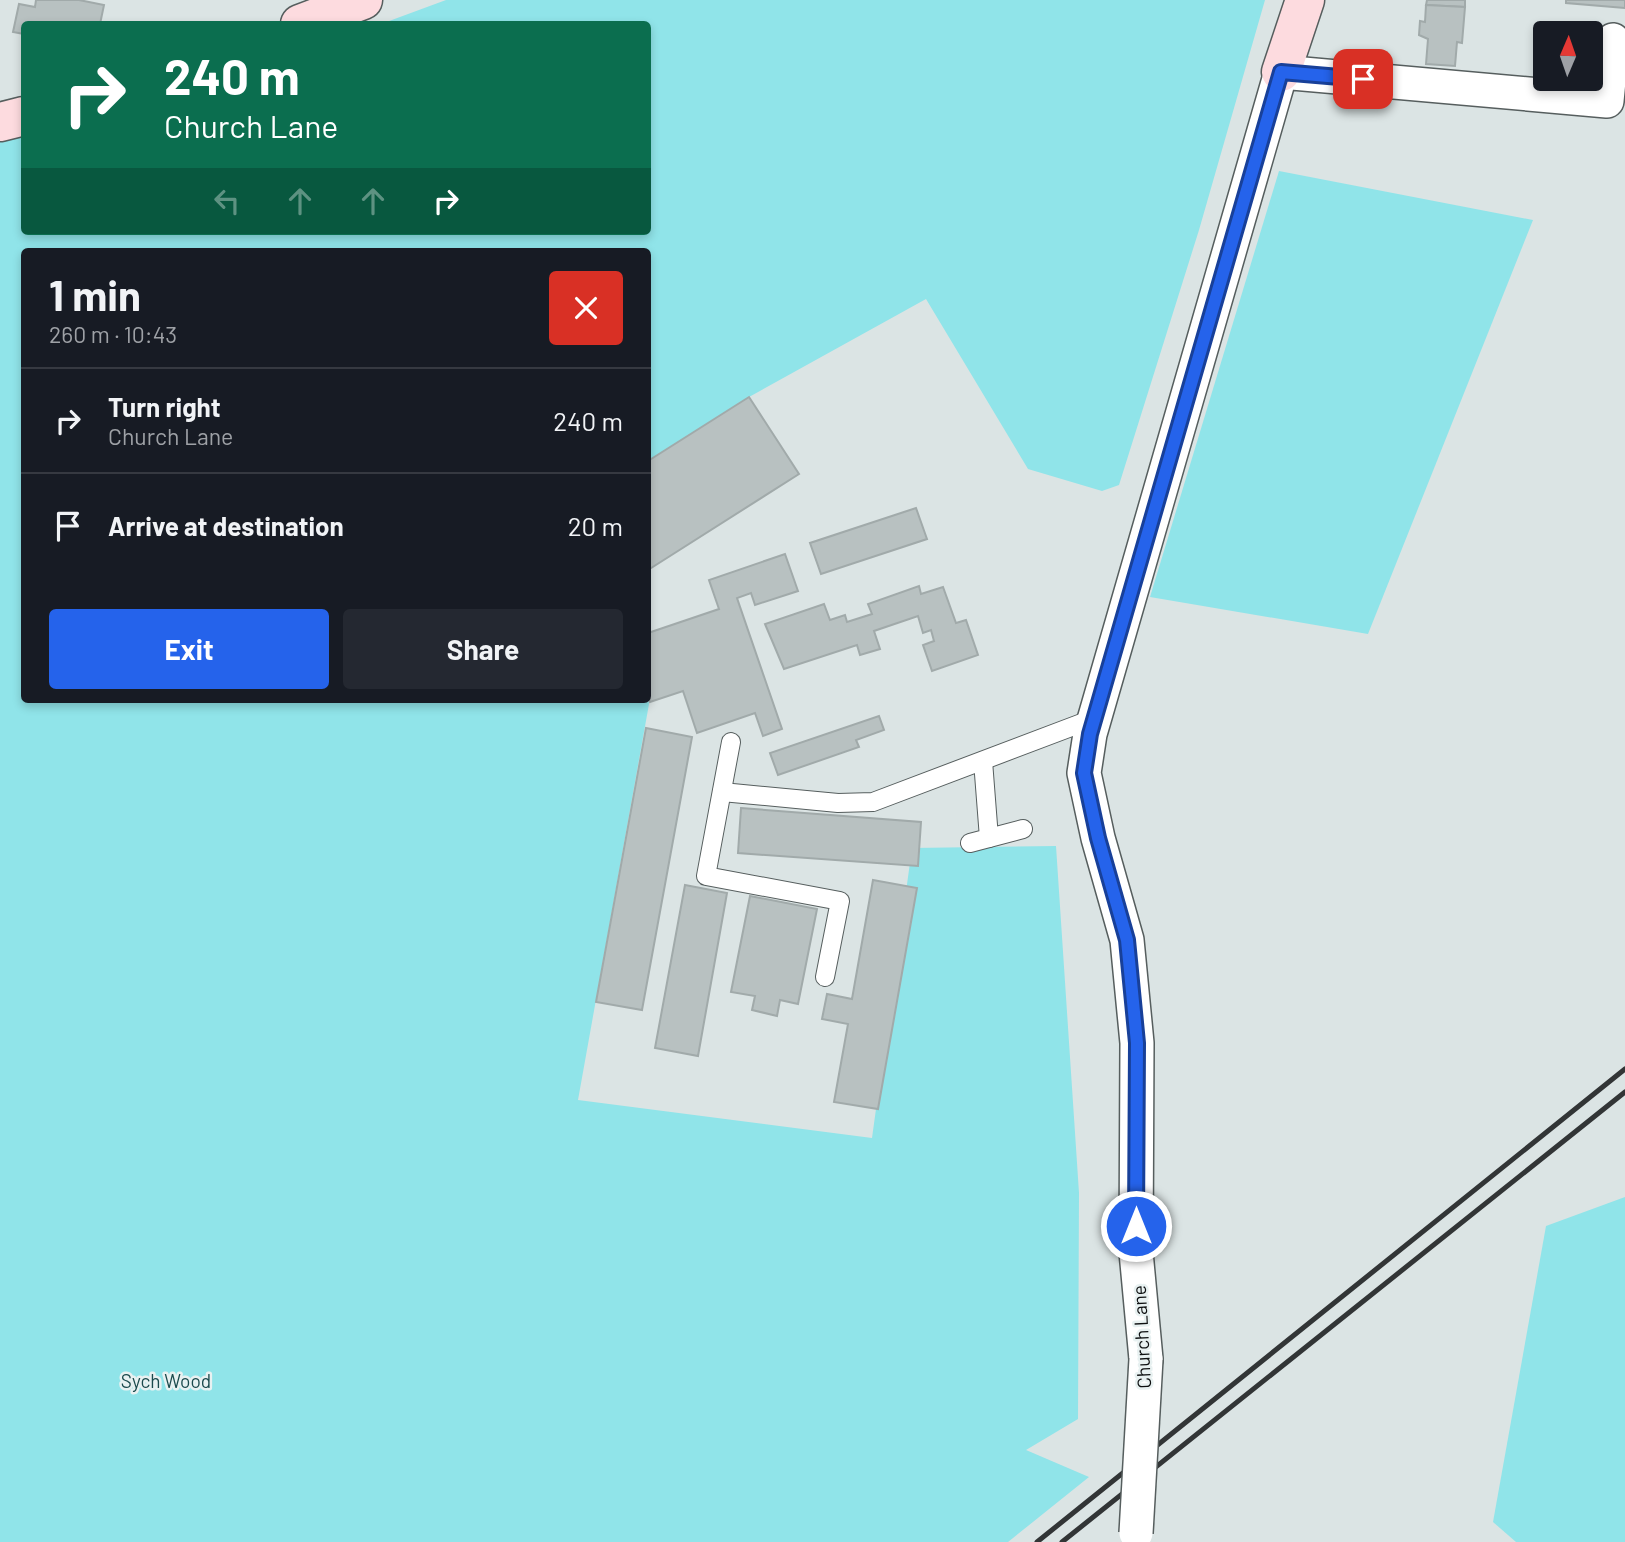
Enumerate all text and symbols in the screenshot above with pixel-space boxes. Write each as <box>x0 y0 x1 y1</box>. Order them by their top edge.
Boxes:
north arrow <box>1533 21 1603 91</box>
map controls <box>1533 21 1603 91</box>
text: 240 m <box>164 46 300 105</box>
icon: right <box>49 49 140 140</box>
pin <box>1333 49 1393 109</box>
icon: arrive <box>1344 60 1382 98</box>
text: Church Lane <box>164 106 338 144</box>
icon: left <box>208 182 246 220</box>
icon: ahead <box>281 182 319 220</box>
icon: ahead <box>354 182 392 220</box>
icon: right <box>427 182 465 220</box>
text: 1 min <box>49 269 141 319</box>
button: close <box>549 271 623 345</box>
text: 260 m · 10:43 <box>49 320 177 348</box>
text: Turn right <box>108 391 221 422</box>
icon: right <box>49 402 87 440</box>
text: 240 m <box>553 405 623 436</box>
text: Church Lane <box>108 422 233 450</box>
icon: arrive <box>49 507 87 545</box>
text: Arrive at destination <box>108 510 344 541</box>
text: 20 m <box>568 510 623 541</box>
button: Exit <box>49 609 329 689</box>
button: Share <box>343 609 623 689</box>
position arrow <box>1099 1189 1173 1263</box>
street label: Church Lane <box>1127 1285 1155 1389</box>
park label: Sych Wood <box>121 1369 211 1392</box>

